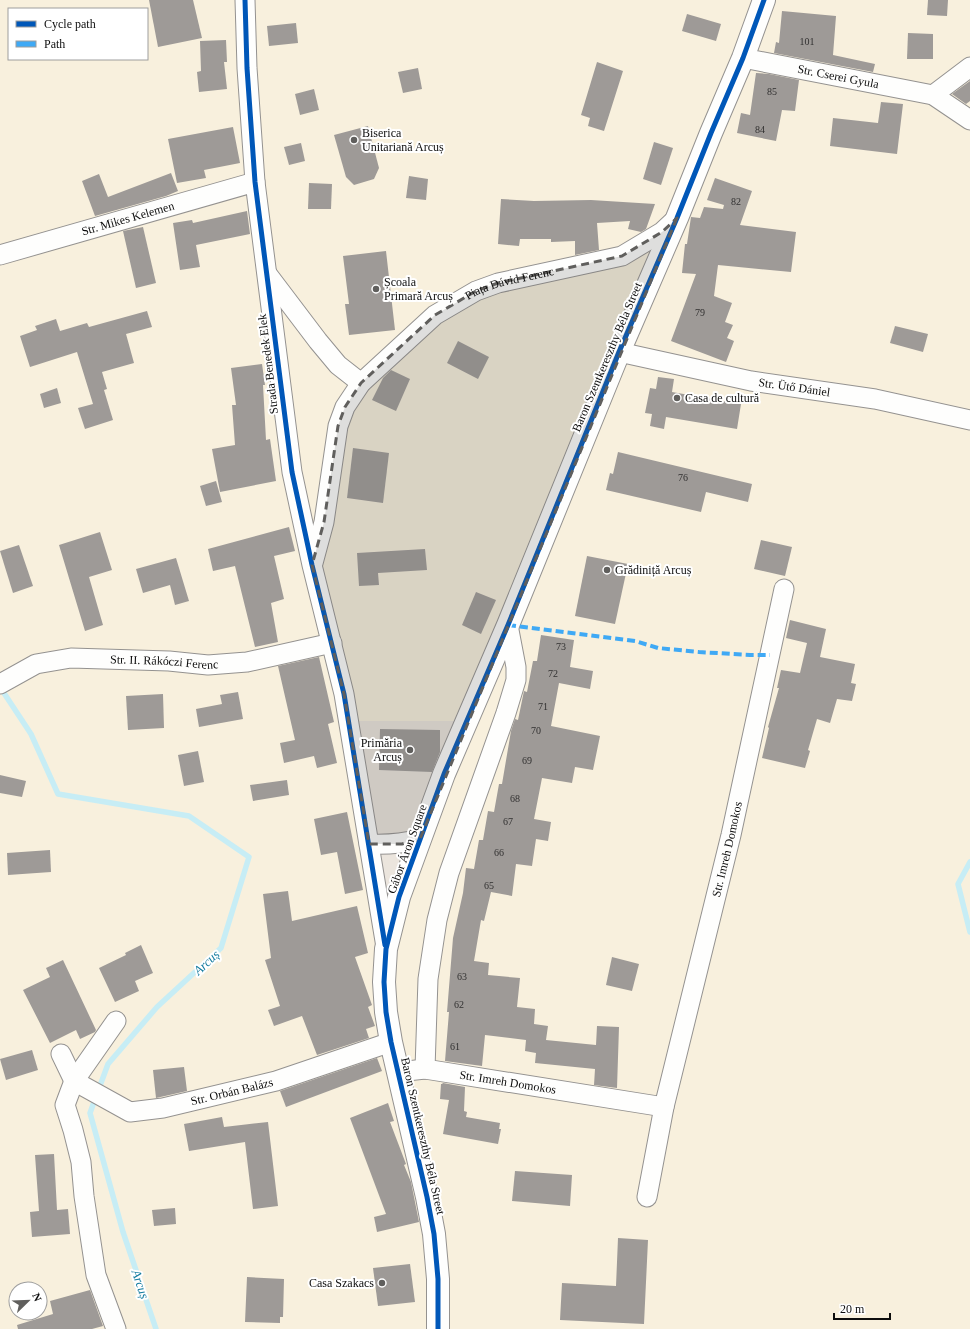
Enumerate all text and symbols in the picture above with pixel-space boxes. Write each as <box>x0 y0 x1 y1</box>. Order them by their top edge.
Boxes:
legend <box>8 8 148 60</box>
text: Cycle path <box>44 17 96 31</box>
house number: 101 <box>800 36 815 47</box>
text: Path <box>44 37 65 51</box>
street label: Str. Cserei Gyula <box>796 62 881 91</box>
house number: 85 <box>767 86 777 97</box>
house number: 84 <box>755 124 765 135</box>
place label: Biserica Unitariană Arcuș <box>362 126 444 154</box>
marker: Biserica Unitariană Arcuș <box>349 135 359 145</box>
house number: 82 <box>731 196 741 207</box>
street label: Str. Mikes Kelemen <box>80 198 176 238</box>
street label: Piața Dávid Ferenc <box>462 264 555 303</box>
place label: Școala Primară Arcuș <box>384 275 453 303</box>
street label: Baron Szentkereszthy Béla Street <box>569 280 645 434</box>
marker: Școala Primară Arcuș <box>371 284 381 294</box>
house number: 79 <box>695 307 705 318</box>
street label: Strada Benedek Elek <box>255 313 281 415</box>
street label: Str. Ütő Dániel <box>758 375 832 400</box>
place label: Casa de cultură <box>685 391 760 405</box>
marker: Casa de cultură <box>672 393 682 403</box>
house number: 76 <box>678 472 688 483</box>
place label: Grădiniță Arcuș <box>615 563 692 577</box>
marker: Grădiniță Arcuș <box>602 565 612 575</box>
house number: 73 <box>556 641 566 652</box>
street label: Str. II. Rákóczi Ferenc <box>110 652 219 672</box>
house number: 72 <box>548 668 558 679</box>
house number: 71 <box>538 701 548 712</box>
house number: 70 <box>531 725 541 736</box>
place label: Primăria Arcuș <box>361 736 403 764</box>
marker: Primăria Arcuș <box>405 745 415 755</box>
house number: 69 <box>522 755 532 766</box>
house number: 68 <box>510 793 520 804</box>
street label: Str. Imreh Domokos <box>709 800 745 898</box>
street label: Gábor Áron Square <box>384 802 430 896</box>
house number: 67 <box>503 816 513 827</box>
house number: 66 <box>494 847 504 858</box>
house number: 65 <box>484 880 494 891</box>
water label: Arcuș <box>190 947 222 979</box>
house number: 63 <box>457 971 467 982</box>
house number: 62 <box>454 999 464 1010</box>
house number: 61 <box>450 1041 460 1052</box>
street label: Baron Szentkereszthy Béla Street <box>398 1056 448 1217</box>
street label: Str. Imreh Domokos <box>458 1068 557 1097</box>
street label: Str. Orbán Balázs <box>189 1075 275 1108</box>
water label: Arcuș <box>128 1267 152 1301</box>
place label: Casa Szakacs <box>309 1276 374 1290</box>
marker: Casa Szakacs <box>377 1278 387 1288</box>
north arrow <box>8 1281 48 1321</box>
text: N <box>30 1291 44 1303</box>
scale bar <box>834 1295 890 1321</box>
text: 20 m <box>840 1302 865 1316</box>

